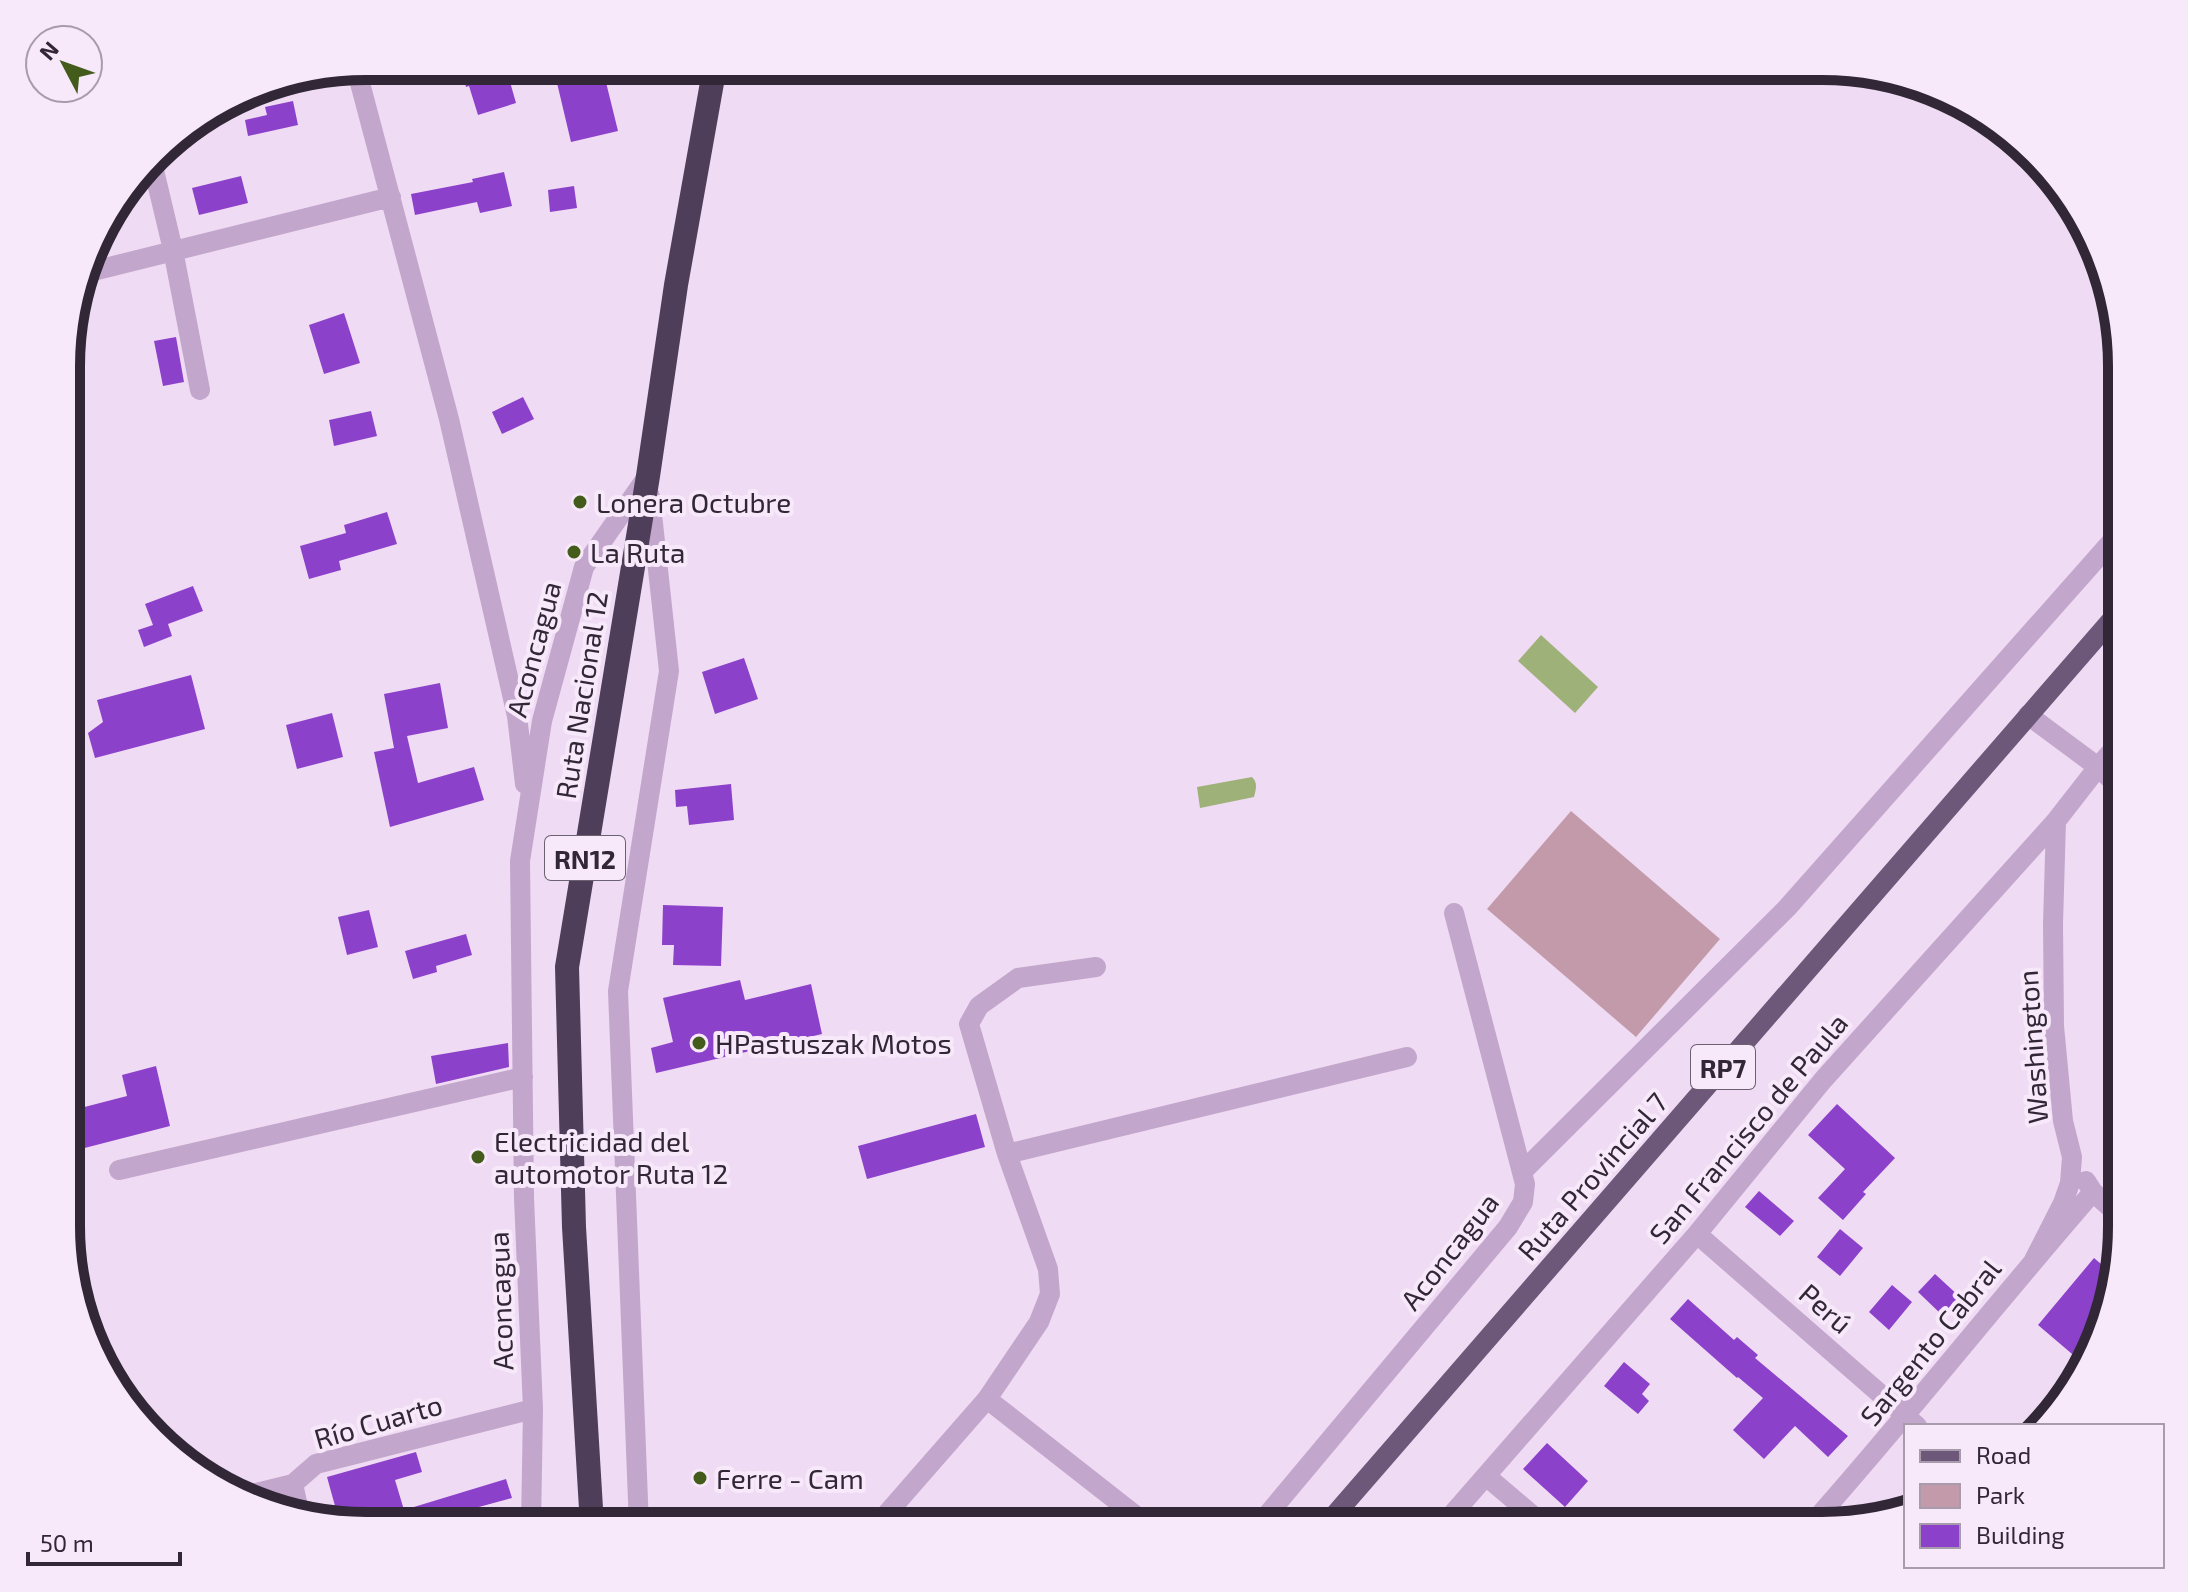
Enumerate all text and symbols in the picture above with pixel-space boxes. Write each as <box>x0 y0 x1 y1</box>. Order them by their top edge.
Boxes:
north arrow <box>24 24 104 104</box>
text: N <box>33 36 63 65</box>
place label: Lonera Octubre <box>596 485 791 519</box>
marker: Lonera Octubre <box>571 493 589 511</box>
place label: La Ruta <box>590 535 685 569</box>
marker: La Ruta <box>565 543 583 561</box>
street label: Aconcagua <box>499 577 567 721</box>
street label: Ruta Nacional 12 <box>548 589 614 801</box>
road number: RN12 <box>545 836 625 880</box>
street label: Washington <box>2010 969 2054 1125</box>
street label: San Francisco de Paula <box>1642 1006 1854 1250</box>
place label: HPastuszak Motos <box>715 1026 952 1060</box>
marker: HPastuszak Motos <box>690 1034 708 1052</box>
road number: RP7 <box>1691 1045 1755 1089</box>
street label: Ruta Provincial 7 <box>1510 1085 1674 1267</box>
place label: Electricidad del automotor Ruta 12 <box>494 1124 728 1190</box>
marker: Electricidad del automotor Ruta 12 <box>469 1148 487 1166</box>
street label: Aconcagua <box>1393 1186 1505 1316</box>
street label: Aconcagua <box>481 1231 519 1371</box>
street label: Sargento Cabral <box>1853 1251 2008 1432</box>
street label: Perú <box>1793 1276 1859 1340</box>
street label: Río Cuarto <box>310 1387 446 1455</box>
legend <box>1904 1424 2164 1568</box>
text: Road <box>1976 1440 2031 1469</box>
place label: Ferre - Cam <box>716 1461 864 1495</box>
marker: Ferre - Cam <box>691 1469 709 1487</box>
text: Park <box>1976 1480 2025 1509</box>
scale bar <box>28 1516 180 1566</box>
text: Building <box>1976 1520 2065 1549</box>
text: 50 m <box>40 1528 94 1557</box>

